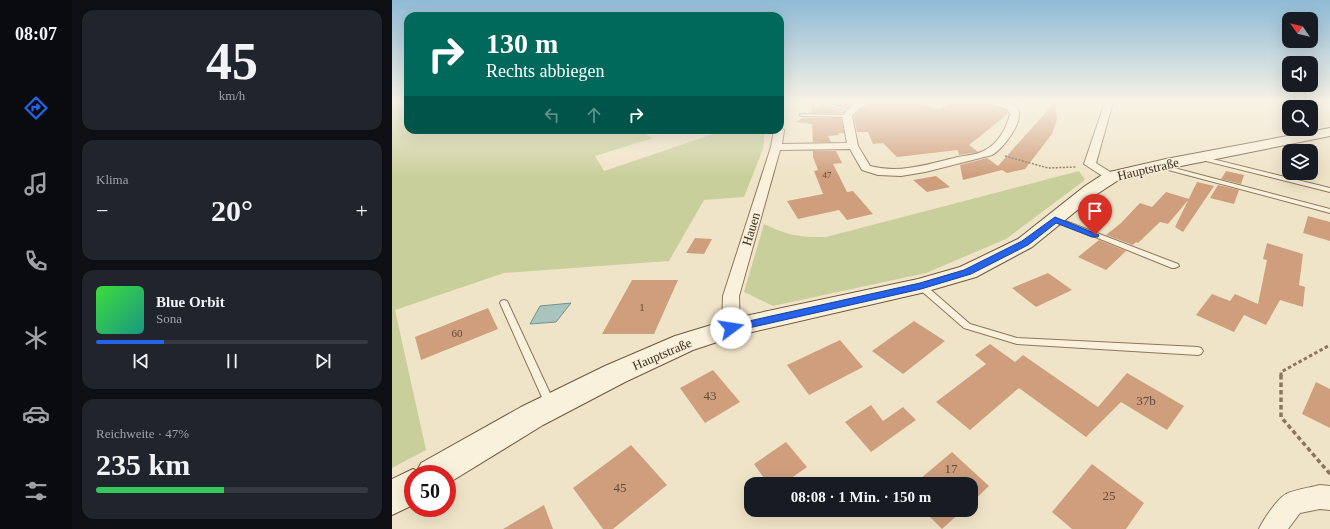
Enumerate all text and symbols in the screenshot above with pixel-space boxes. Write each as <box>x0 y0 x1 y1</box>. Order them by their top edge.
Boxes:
north arrow <box>1282 12 1318 48</box>
map controls <box>1282 12 1318 180</box>
text: 08:07 <box>15 24 57 44</box>
icon: right <box>420 28 472 80</box>
text: 130 m <box>486 28 558 59</box>
text: 45 <box>206 33 258 90</box>
button: sound <box>1282 56 1318 92</box>
text: Rechts abbiegen <box>486 61 604 81</box>
text: km/h <box>219 88 245 103</box>
icon: directions <box>22 94 50 122</box>
button: search <box>1282 100 1318 136</box>
icon: left <box>541 104 563 126</box>
icon: ahead <box>583 104 605 126</box>
icon: right <box>625 104 647 126</box>
button: layers <box>1282 144 1318 180</box>
street label: Hauptstraße <box>1116 155 1181 183</box>
icon: music <box>22 170 50 198</box>
house number: 47 <box>823 170 832 180</box>
text: Klima <box>96 172 129 187</box>
text: 20° <box>211 194 253 227</box>
pin <box>1078 194 1112 235</box>
text: − <box>96 198 108 223</box>
text: + <box>356 198 368 223</box>
icon: arrive <box>1084 200 1106 222</box>
street label: Hauen <box>739 210 763 247</box>
icon: phone <box>22 247 50 275</box>
text: Blue Orbit <box>156 294 225 310</box>
house number: 1 <box>639 301 645 313</box>
position arrow <box>710 307 752 349</box>
text: Sona <box>156 311 182 326</box>
icon: climate <box>22 324 50 352</box>
house number: 60 <box>452 327 463 339</box>
street label: Hauptstraße <box>630 335 694 373</box>
icon: previous <box>130 350 152 372</box>
icon: pause <box>221 350 243 372</box>
icon: next <box>312 350 334 372</box>
house number: 43 <box>704 388 717 403</box>
house number: 37b <box>1136 393 1156 408</box>
icon: car <box>22 400 50 428</box>
text: Reichweite · 47% <box>96 426 189 441</box>
text: 235 km <box>96 448 190 481</box>
house number: 17 <box>945 461 958 476</box>
speed limit sign: 50 <box>404 465 456 517</box>
icon: filters <box>22 477 50 505</box>
house number: 45 <box>614 480 627 495</box>
house number: 25 <box>1103 488 1116 503</box>
text: 08:08 · 1 Min. · 150 m <box>791 489 931 505</box>

